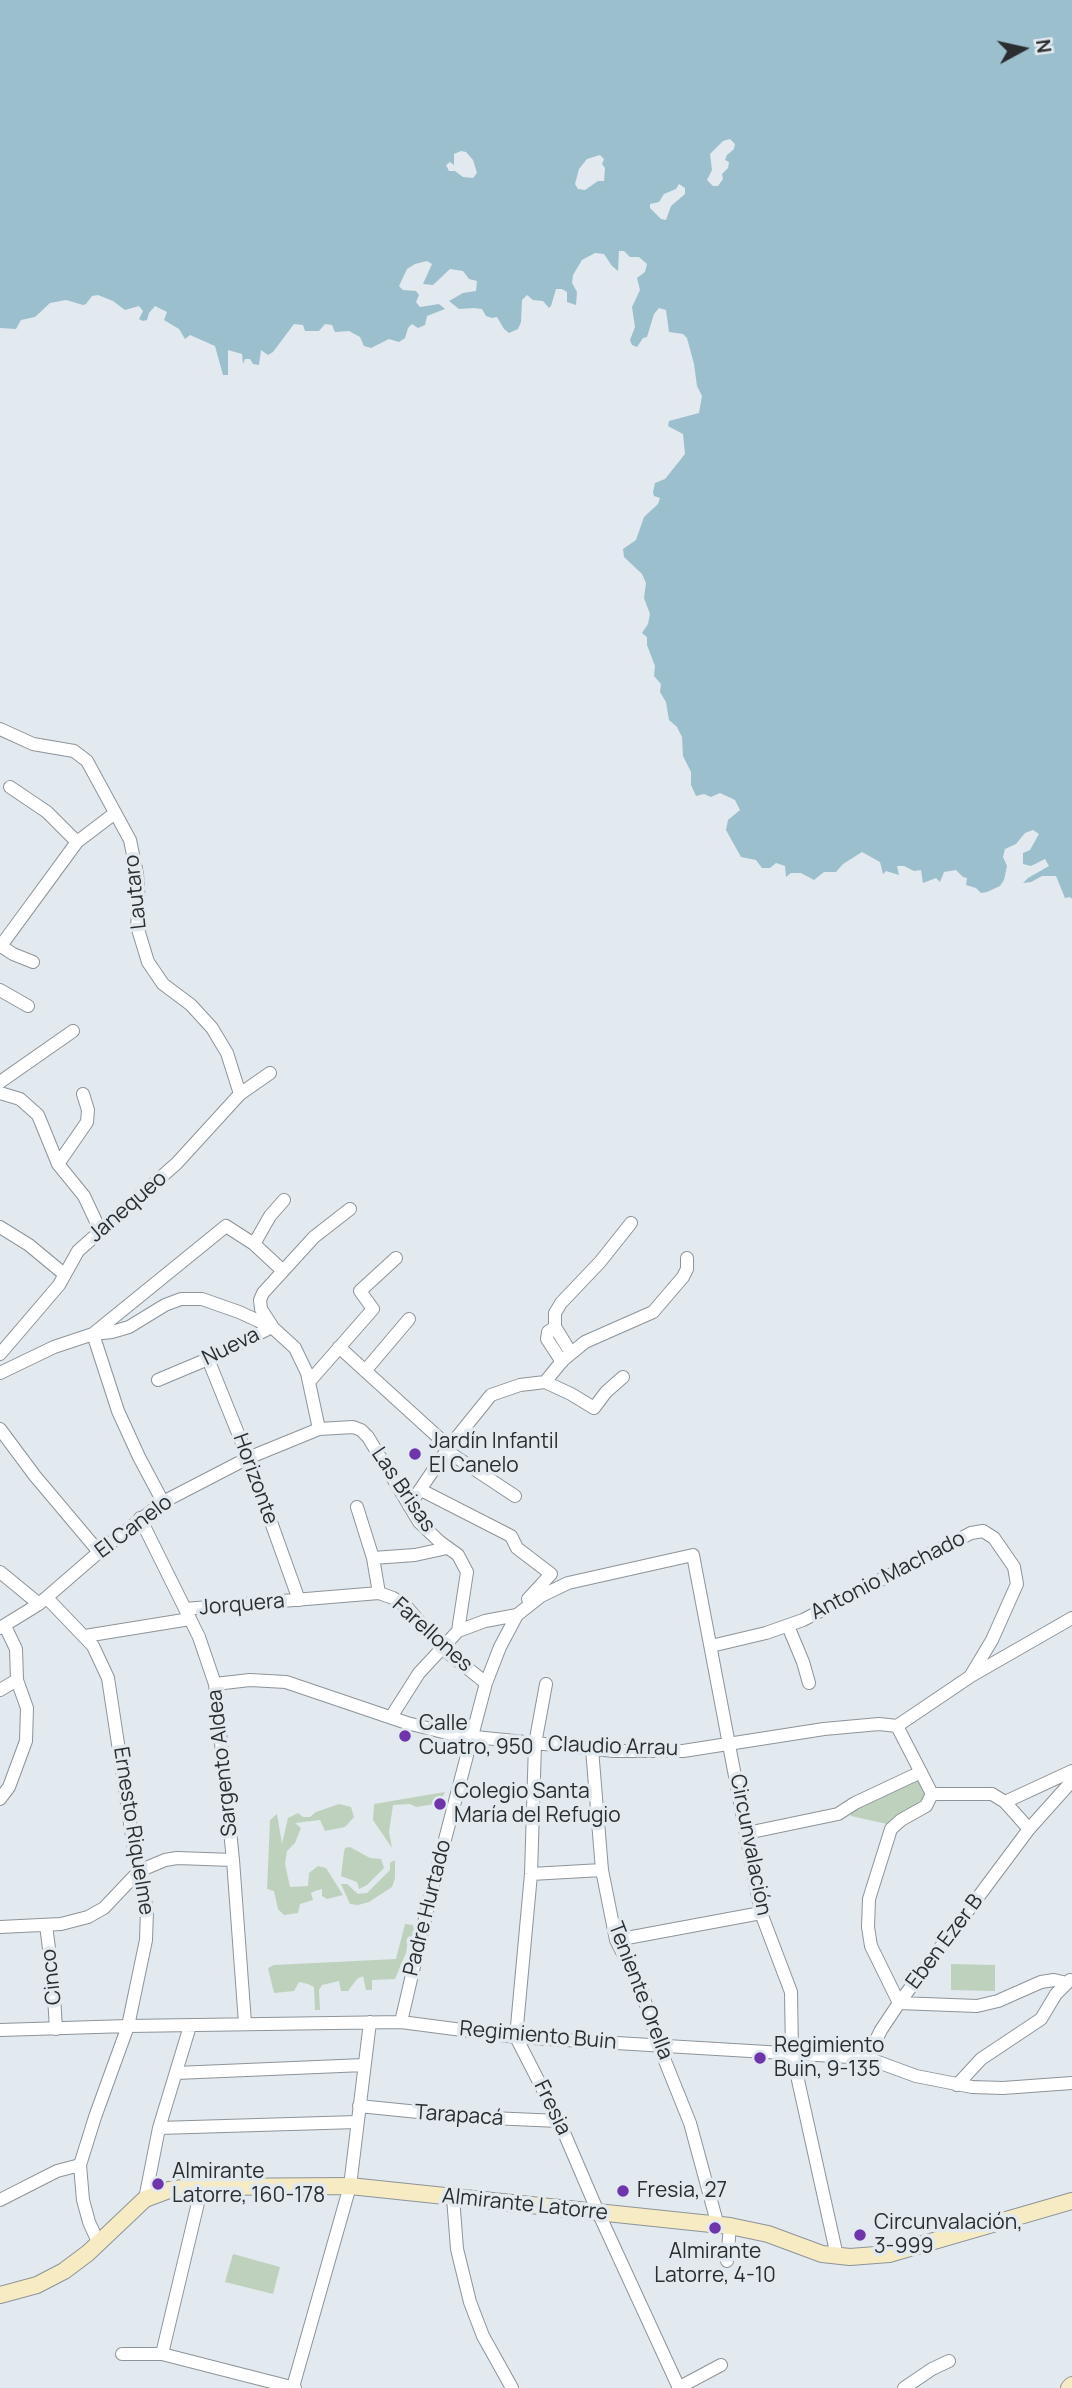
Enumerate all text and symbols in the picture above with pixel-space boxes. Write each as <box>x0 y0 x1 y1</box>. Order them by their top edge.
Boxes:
north arrow <box>988 14 1058 84</box>
text: N <box>1030 38 1058 55</box>
street label: Lautaro <box>120 854 152 930</box>
street label: Janequeo <box>84 1166 172 1248</box>
street label: Nueva <box>198 1322 264 1372</box>
place label: Jardín Infantil El Canelo <box>429 1429 559 1479</box>
street label: Horizonte <box>227 1430 283 1528</box>
street label: Las Brisas <box>366 1443 440 1537</box>
marker: Jardín Infantil El Canelo <box>407 1446 423 1462</box>
street label: El Canelo <box>91 1490 177 1564</box>
street label: Antonio Machado <box>806 1526 970 1626</box>
street label: Jorquera <box>198 1589 286 1621</box>
street label: Farellones <box>387 1592 477 1678</box>
street label: Sargento Aldea <box>203 1688 243 1838</box>
place label: Calle Cuatro, 950 <box>419 1711 534 1761</box>
marker: Calle Cuatro, 950 <box>397 1728 413 1744</box>
street label: Claudio Arrau <box>547 1732 679 1762</box>
street label: Ernesto Riquelme <box>107 1745 159 1917</box>
street label: Circunvalación <box>724 1772 776 1918</box>
place label: Colegio Santa María del Refugio <box>454 1779 621 1829</box>
marker: Colegio Santa María del Refugio <box>432 1796 448 1812</box>
street label: Padre Hurtado <box>399 1837 457 1979</box>
street label: Eben Ezer B <box>901 1890 989 1994</box>
street label: Teniente Orella <box>602 1919 678 2063</box>
street label: Cinco <box>37 1948 67 2006</box>
street label: Regimiento Buin <box>459 2017 617 2055</box>
place label: Regimiento Buin, 9-135 <box>774 2033 884 2083</box>
marker: Regimiento Buin, 9-135 <box>752 2050 768 2066</box>
street label: Fresia <box>528 2077 576 2139</box>
street label: Tarapacá <box>414 2100 504 2132</box>
place label: Almirante Latorre, 160-178 <box>172 2159 325 2209</box>
marker: Almirante Latorre, 160-178 <box>150 2176 166 2192</box>
place label: Fresia, 27 <box>637 2178 727 2204</box>
marker: Fresia, 27 <box>615 2183 631 2199</box>
street label: Almirante Latorre <box>441 2184 609 2226</box>
place label: Circunvalación, 3-999 <box>874 2210 1023 2260</box>
marker: Almirante Latorre, 4-10 <box>707 2220 723 2236</box>
marker: Circunvalación, 3-999 <box>852 2227 868 2243</box>
place label: Almirante Latorre, 4-10 <box>654 2239 776 2289</box>

